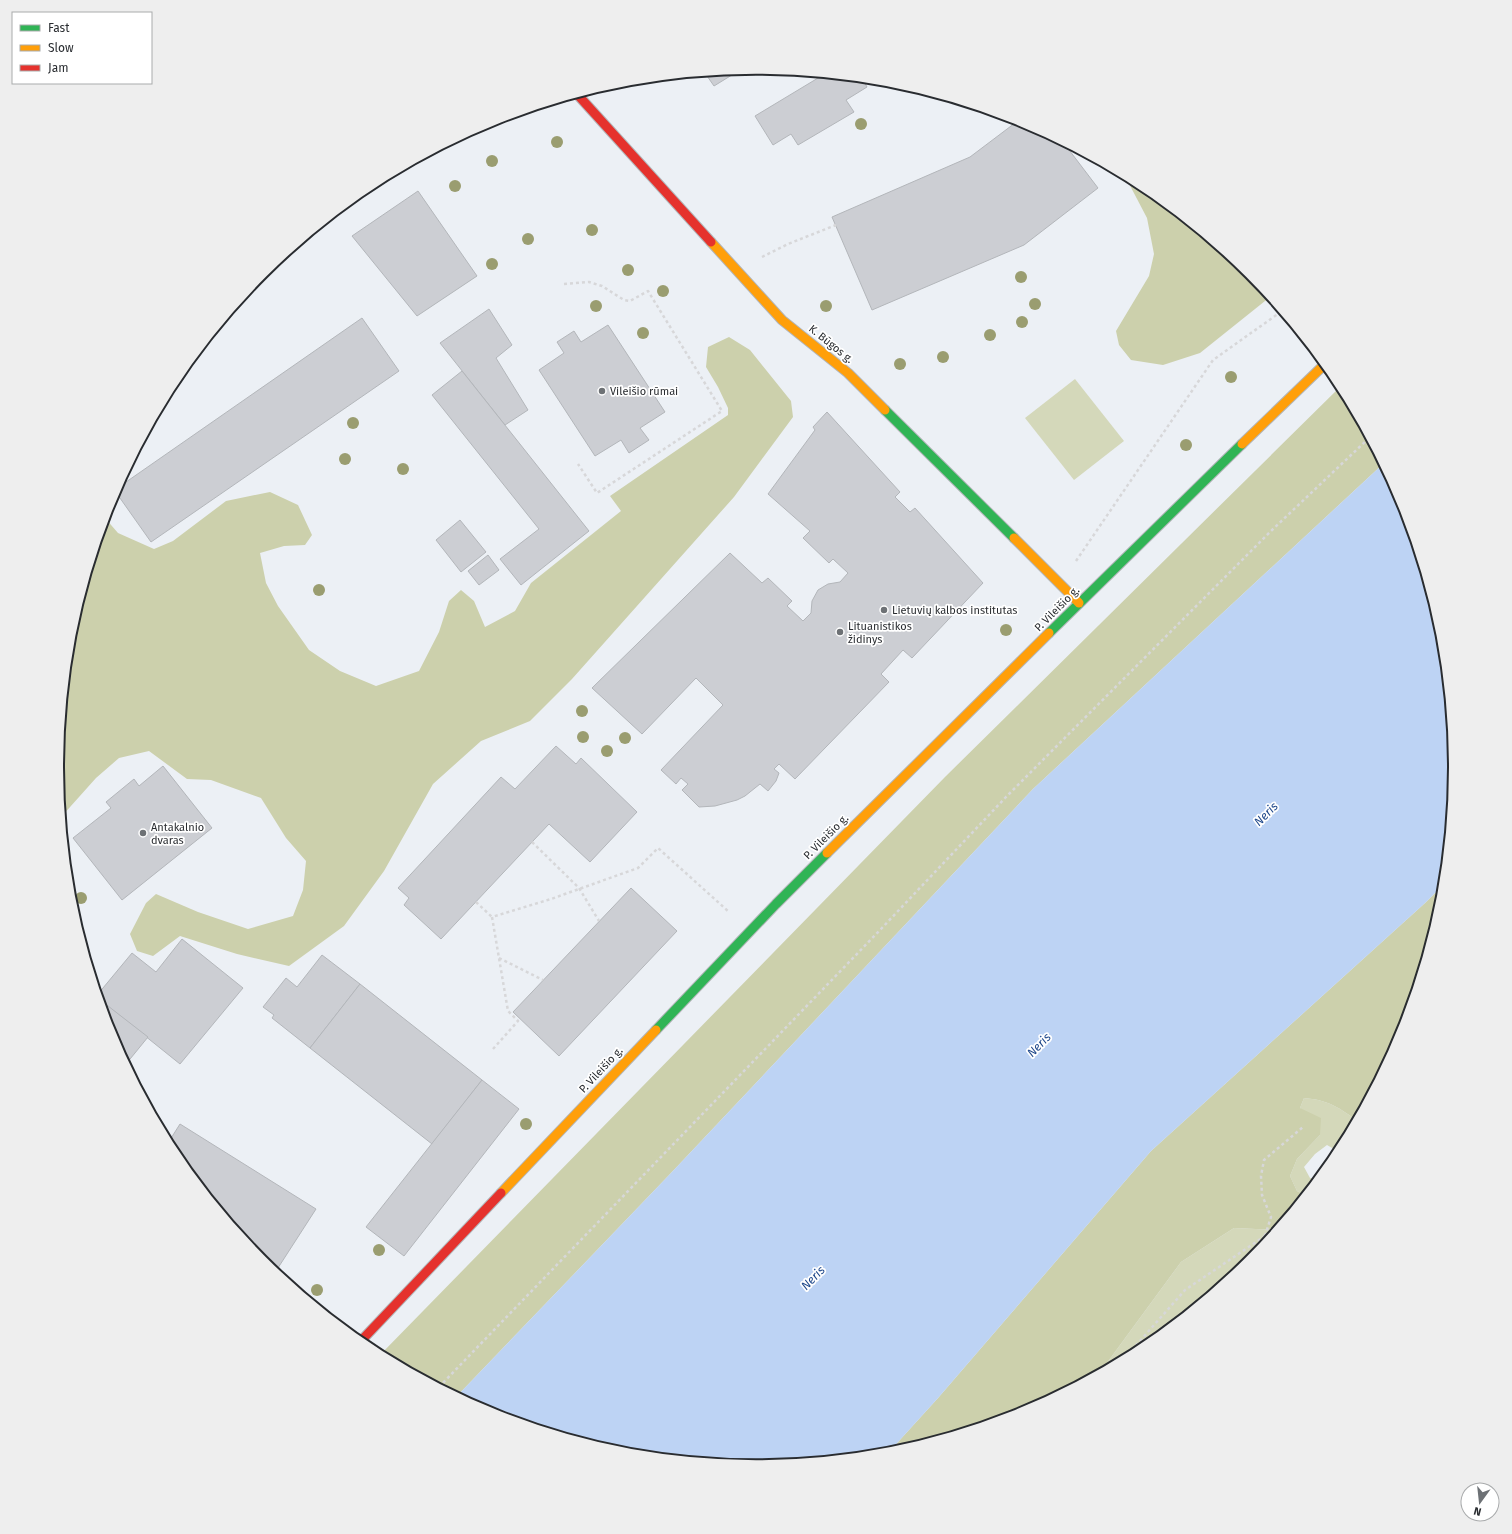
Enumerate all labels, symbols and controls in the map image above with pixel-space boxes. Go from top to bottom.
legend [12,12,152,84]
text: Fast [48,21,70,35]
text: Slow [48,41,74,55]
text: Jam [48,61,68,75]
street label: K. Būgos g. [806,322,856,366]
place label: Vileišio rūmai [610,385,678,398]
marker: Vileišio rūmai [597,386,607,396]
street label: P. Vileišio g. [1032,584,1082,634]
place label: Lietuvių kalbos institutas [892,604,1017,617]
marker: Lietuvių kalbos institutas [879,605,889,615]
place label: Lituanistikos židinys [848,620,912,646]
marker: Lituanistikos židinys [835,627,845,637]
water label: Neris [1251,799,1281,829]
street label: P. Vileišio g. [801,812,851,862]
place label: Antakalnio dvaras [151,821,204,847]
marker: Antakalnio dvaras [138,828,148,838]
water label: Neris [1024,1030,1054,1060]
street label: P. Vileišio g. [576,1044,626,1096]
water label: Neris [798,1263,828,1293]
north arrow [1460,1482,1500,1522]
text: N [1472,1504,1483,1518]

